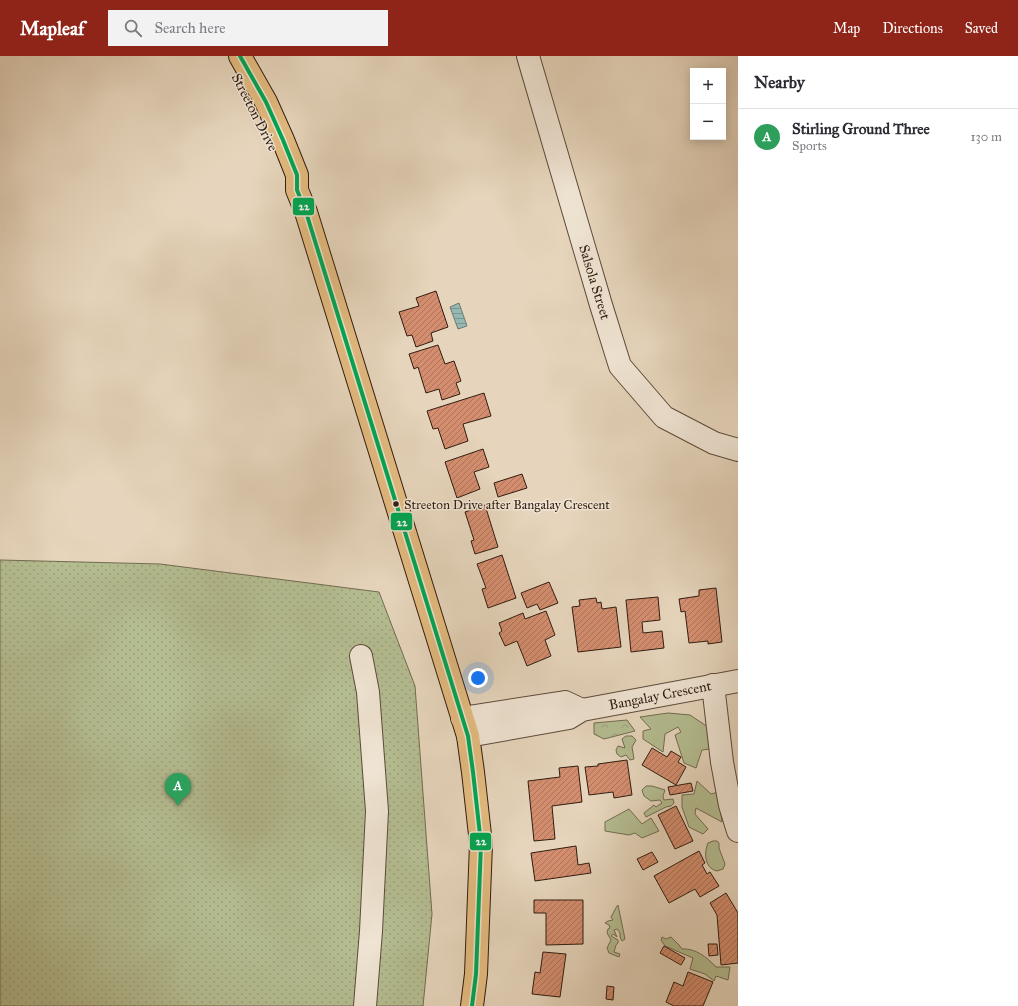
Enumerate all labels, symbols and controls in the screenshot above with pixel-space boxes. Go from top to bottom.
search box [108,10,388,46]
text: Mapleaf [20,17,84,40]
icon: search [122,17,144,39]
text: Search here [154,19,225,37]
text: Map [833,20,860,37]
text: Directions [882,20,943,37]
text: Saved [965,20,998,37]
map controls [690,68,726,140]
button: + [690,68,726,104]
street label: Streeton Drive [228,71,281,154]
text: Nearby [754,72,805,93]
button: − [690,104,726,140]
text: Stirling Ground Three [792,120,930,138]
text: A [763,129,771,145]
text: 130 m [970,129,1002,145]
text: Sports [792,138,827,154]
line badge: 22 [292,197,315,216]
text: 22 [299,200,310,213]
street label: Salsola Street [575,243,614,322]
place label: Streeton Drive after Bangalay Crescent [404,497,610,513]
marker: Streeton Drive after Bangalay Crescent [391,499,401,509]
line badge: 22 [390,512,413,531]
text: 22 [397,516,408,529]
your location [468,668,488,688]
street label: Bangalay Crescent [607,677,713,714]
pin: A [165,773,191,806]
line badge: 22 [469,832,492,851]
text: 22 [476,835,487,848]

